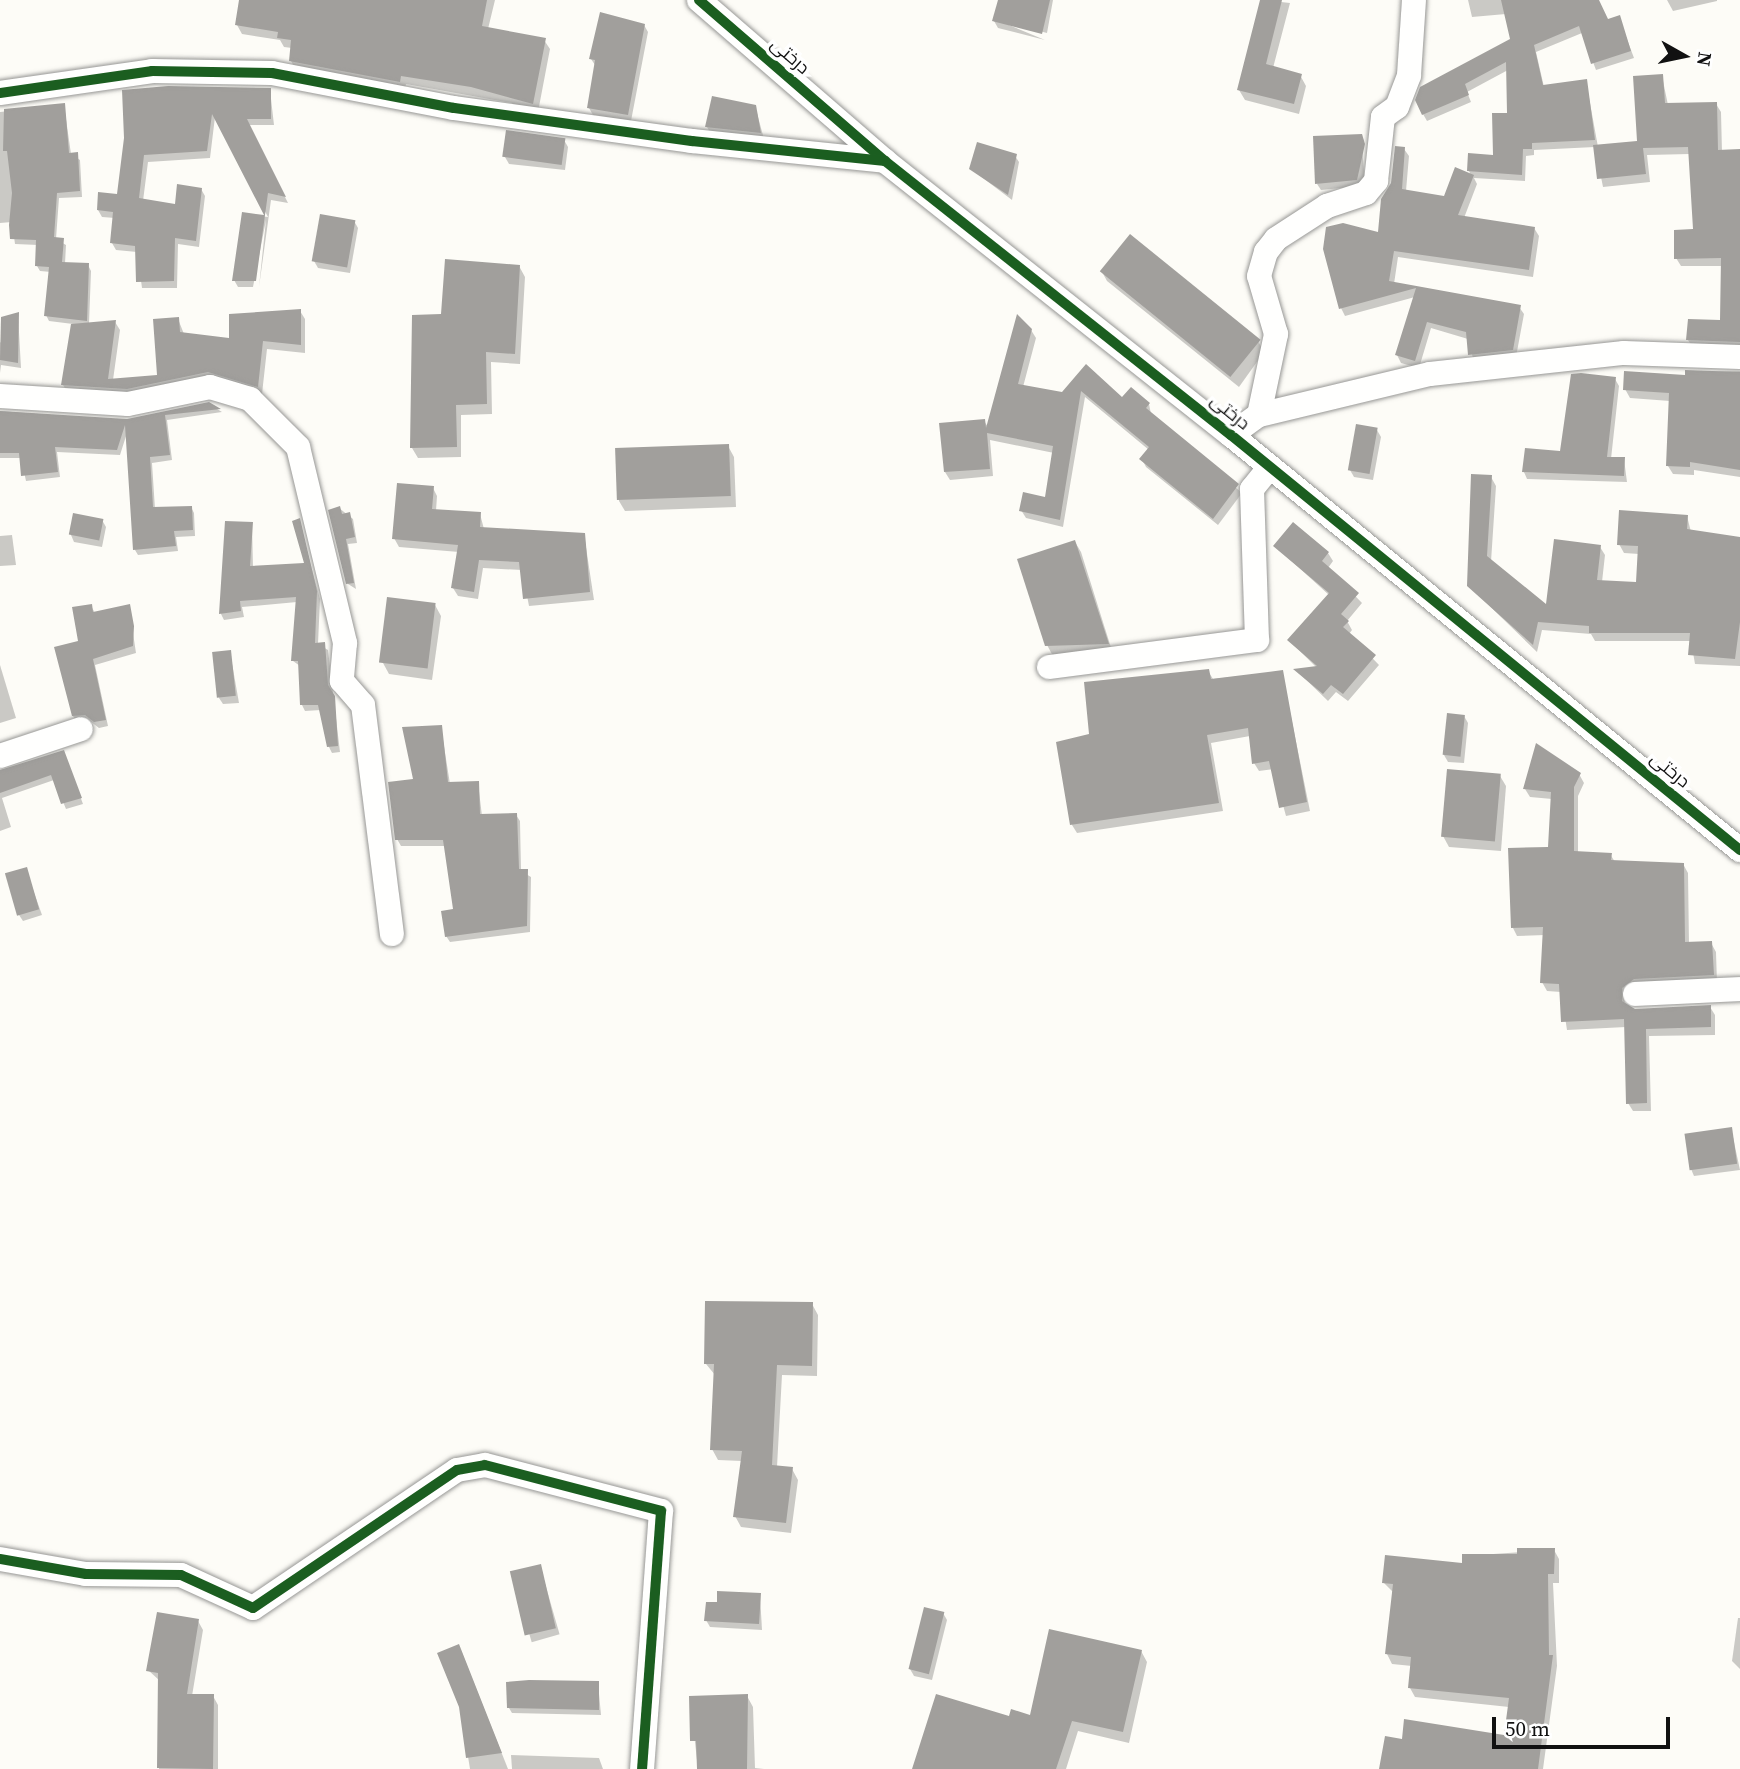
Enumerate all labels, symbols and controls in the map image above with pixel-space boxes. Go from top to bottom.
north arrow [1649,21,1719,91]
street label: درختی [766,33,814,79]
text: N [1691,50,1719,68]
street label: درختی [1206,390,1254,434]
street label: درختی [1646,748,1694,792]
scale bar [1495,1702,1674,1746]
text: 50 m [1505,1714,1550,1743]

